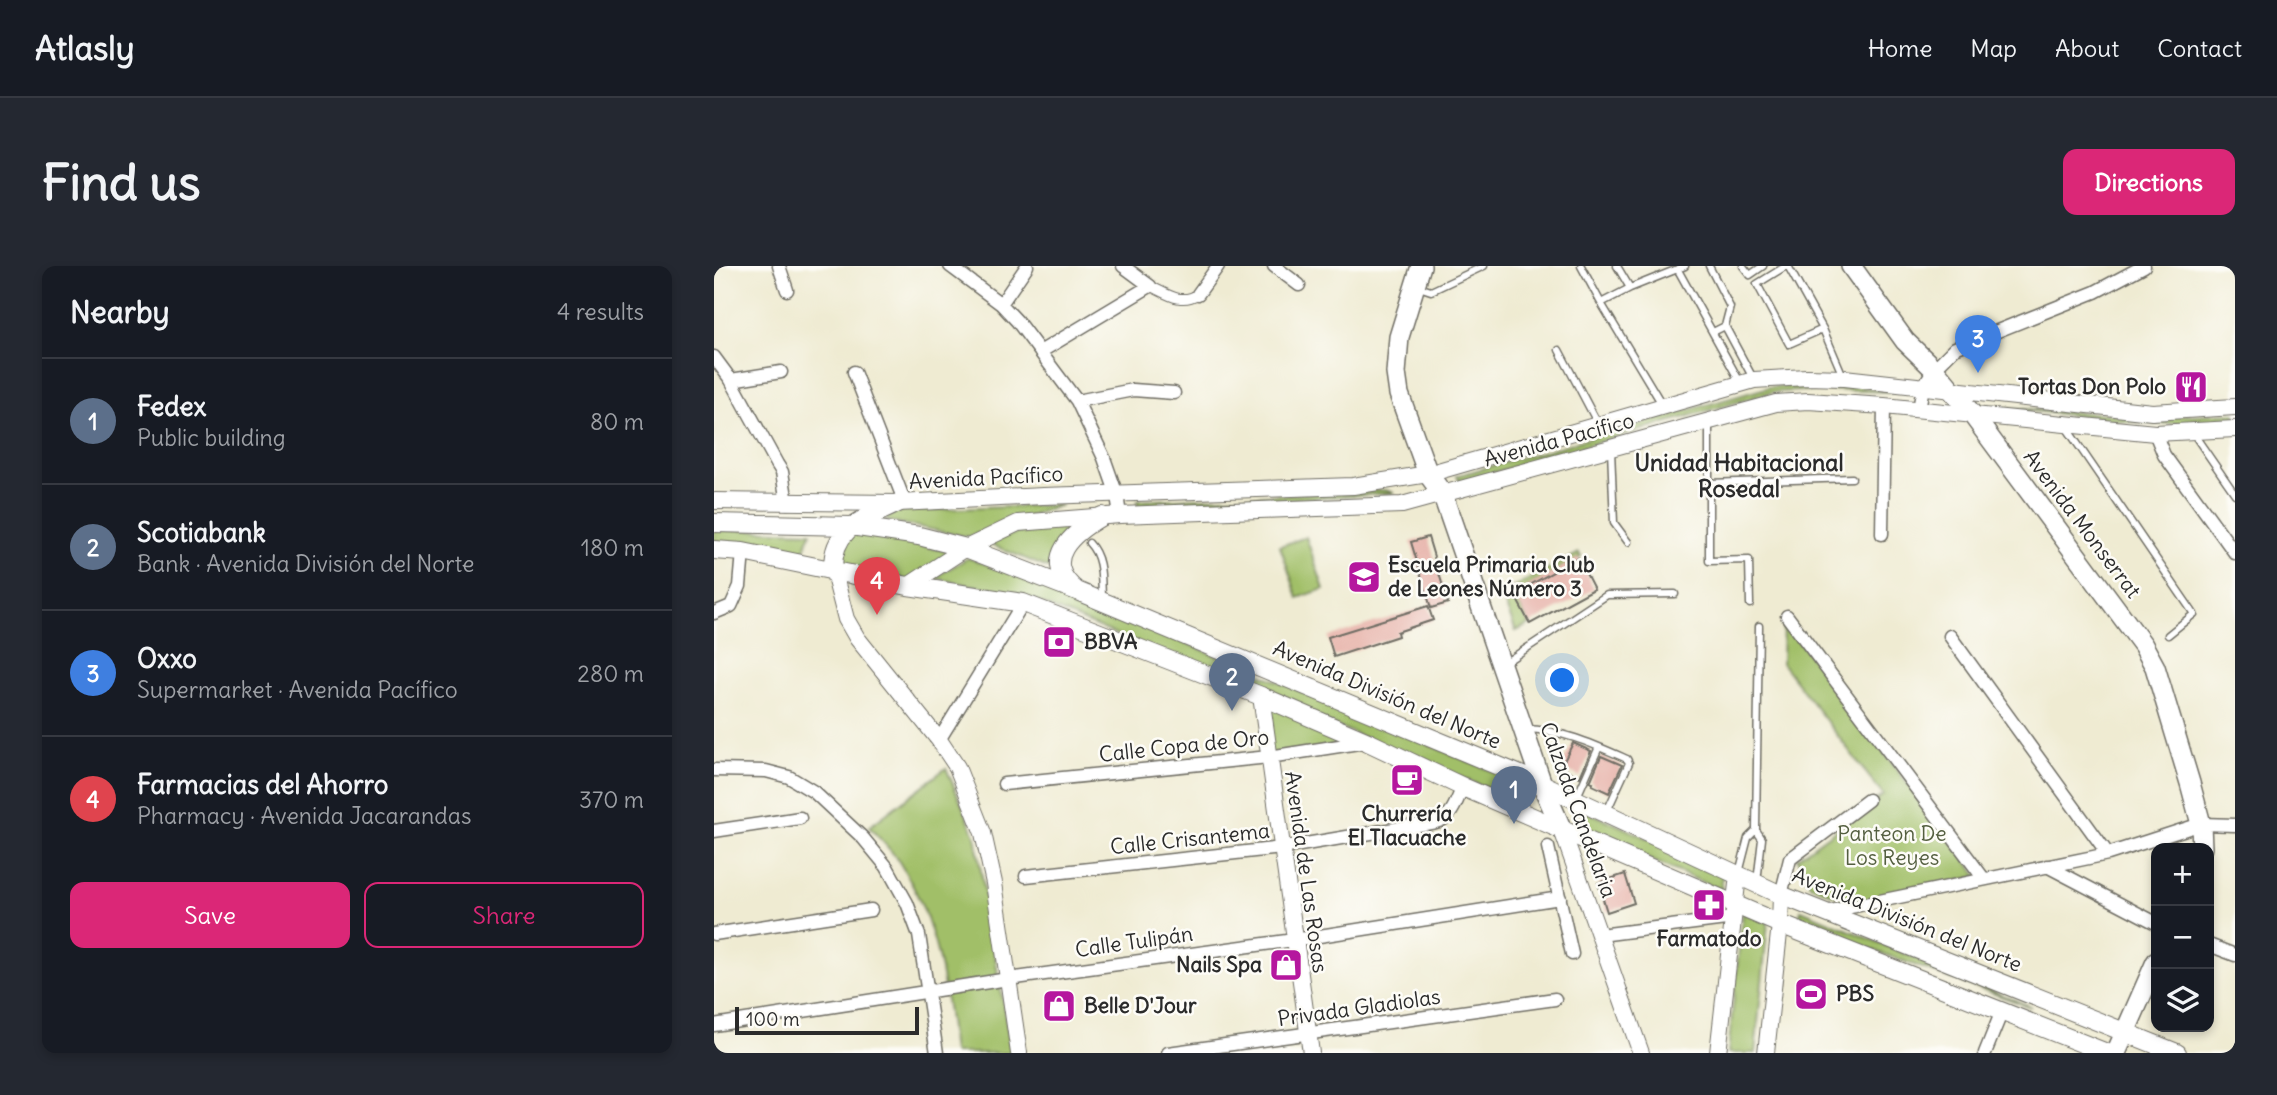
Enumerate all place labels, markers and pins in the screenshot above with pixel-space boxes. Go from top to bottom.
pin: 3 [1955,315,2001,373]
restaurant icon: Tortas Don Polo [2172,368,2210,406]
place label: Tortas Don Polo [2018,373,2166,400]
place label: Escuela Primaria Club de Leones Número 3 [1388,551,1595,602]
pin: 4 [854,557,900,615]
school or university icon: Escuela Primaria Club de Leones Número 3 [1345,558,1383,596]
bank icon: BBVA [1040,623,1078,661]
place label: BBVA [1084,628,1138,655]
pin: 2 [1209,653,1255,711]
cafe icon: Churrería El Tlacuache [1388,761,1426,799]
pin: 1 [1491,766,1537,824]
place label: Churrería El Tlacuache [1348,800,1466,851]
pharmacy icon: Farmatodo [1690,886,1728,924]
place label: Farmatodo [1657,925,1762,952]
shop icon: Nails Spa [1267,946,1305,984]
place label: Nails Spa [1176,951,1262,978]
sports icon: PBS [1792,975,1830,1013]
place label: PBS [1836,980,1874,1007]
shop icon: Belle D'Jour [1040,987,1078,1025]
place label: Belle D'Jour [1084,992,1197,1019]

